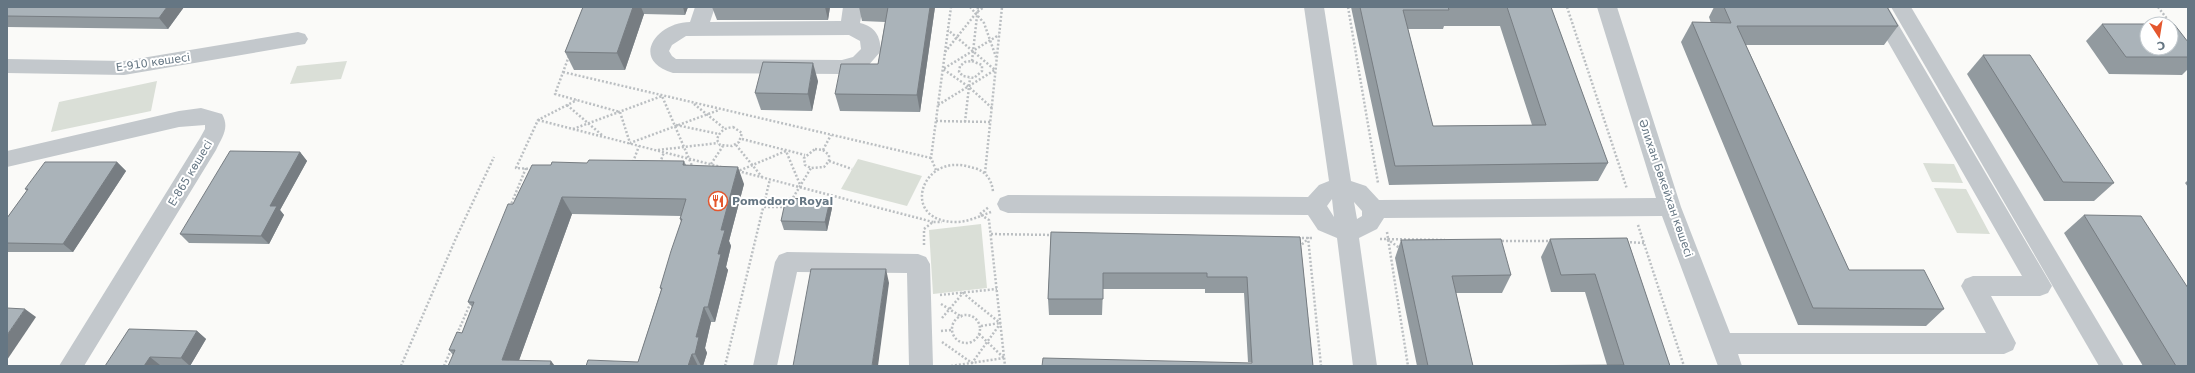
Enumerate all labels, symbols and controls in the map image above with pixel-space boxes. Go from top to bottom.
north arrow [2139,16,2179,56]
text: С [2156,38,2166,52]
street label: Е-910 көшесі [115,51,191,74]
street label: Әлихан Бөкейхан көшесі [1636,118,1695,259]
street label: Е-865 көшесі [166,138,215,209]
restaurant icon: Pomodoro Royal [707,190,729,212]
place label: Pomodoro Royal [732,195,833,208]

